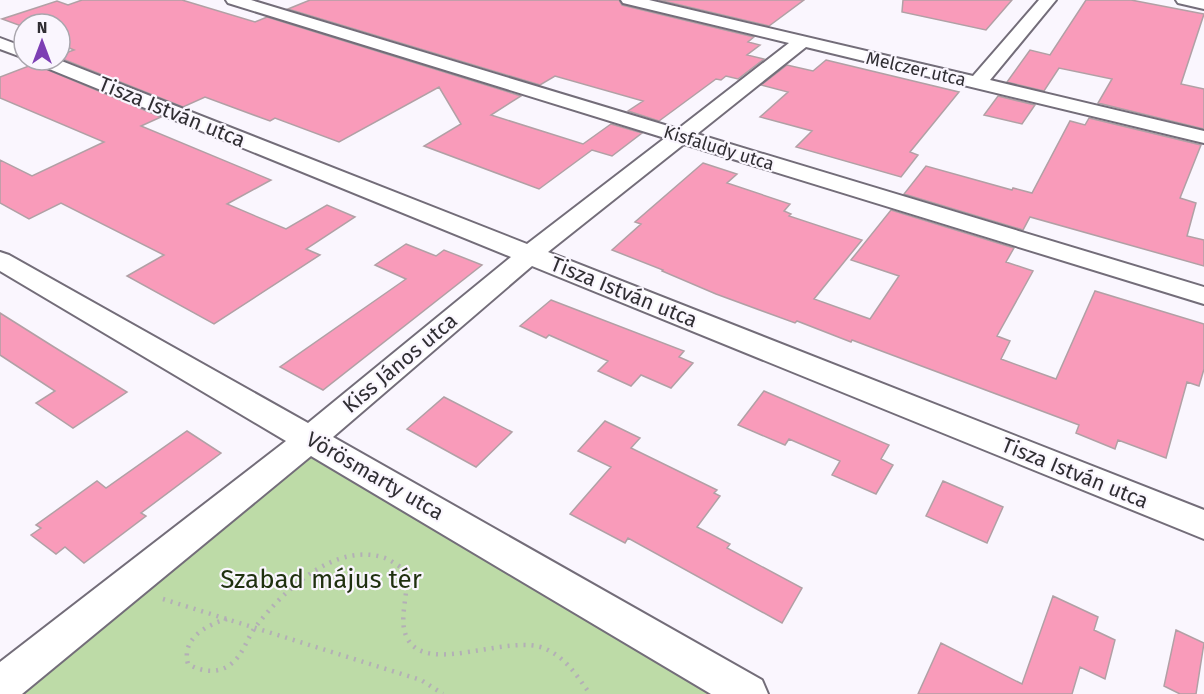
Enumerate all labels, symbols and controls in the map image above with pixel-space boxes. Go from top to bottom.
north arrow [12,12,72,72]
text: N [37,18,47,37]
street label: Melczer utca [864,47,968,91]
street label: Tisza István utca [95,71,249,153]
street label: Kisfaludy utca [661,121,777,175]
street label: Tisza István utca [547,251,701,333]
street label: Kiss János utca [337,307,463,419]
street label: Vörösmarty utca [302,426,448,526]
street label: Tisza István utca [998,432,1152,514]
park label: Szabad május tér [220,564,422,595]

